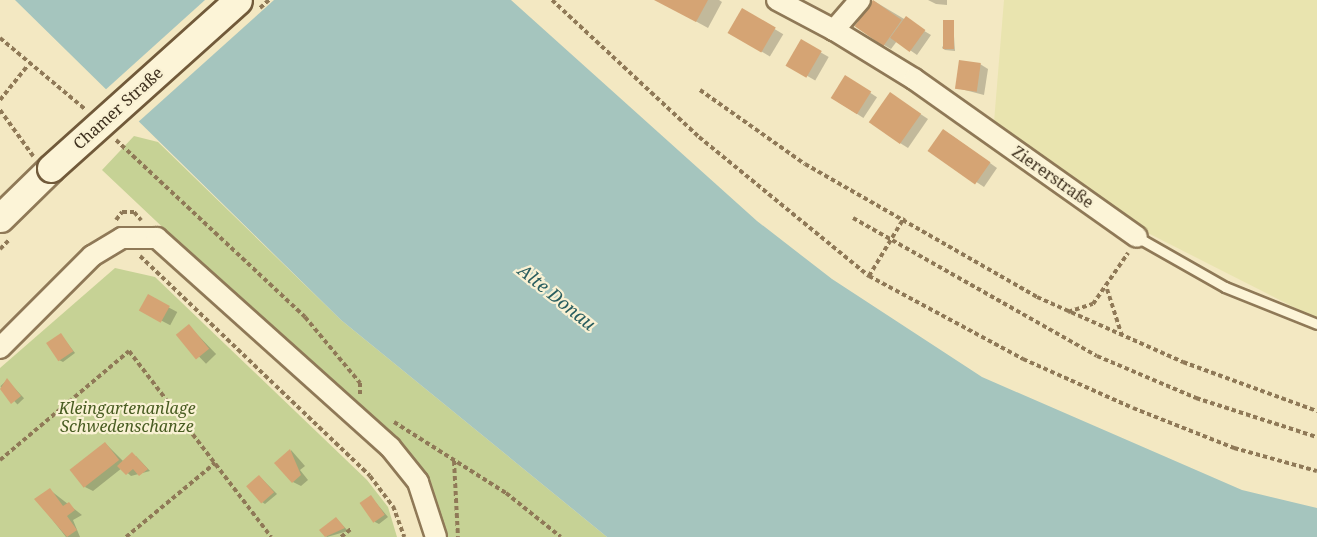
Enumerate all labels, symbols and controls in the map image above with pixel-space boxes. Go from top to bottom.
street label: Chamer Straße [69,63,167,153]
street label: Ziererstraße [1009,142,1097,212]
water label: Alte Donau [514,259,600,335]
park label: Kleingartenanlage Schwedenschanze [58,398,196,436]

